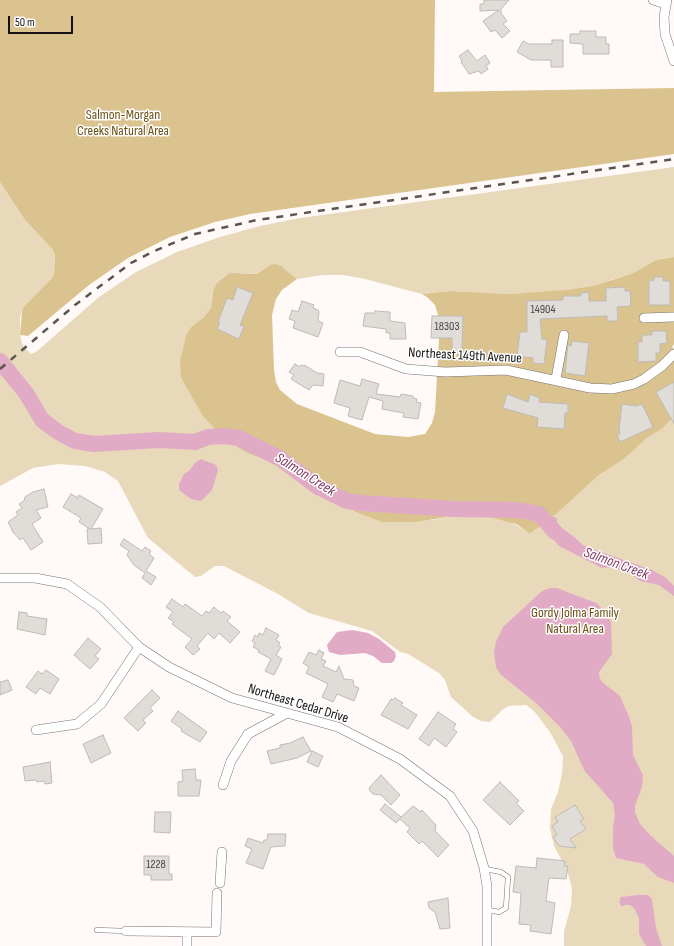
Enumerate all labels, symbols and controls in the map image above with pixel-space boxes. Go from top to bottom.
scale bar [10,8,75,34]
text: 50 m [15,15,35,30]
park label: Salmon-Morgan Creeks Natural Area [77,107,169,140]
house number: 14904 [531,303,555,317]
house number: 18303 [435,320,459,334]
street label: Northeast 149th Avenue [408,345,522,367]
water label: Salmon Creek [272,449,338,501]
water label: Salmon Creek [581,544,651,584]
park label: Gordy Jolma Family Natural Area [531,605,619,638]
street label: Northeast Cedar Drive [246,681,350,727]
house number: 1228 [146,858,166,872]

